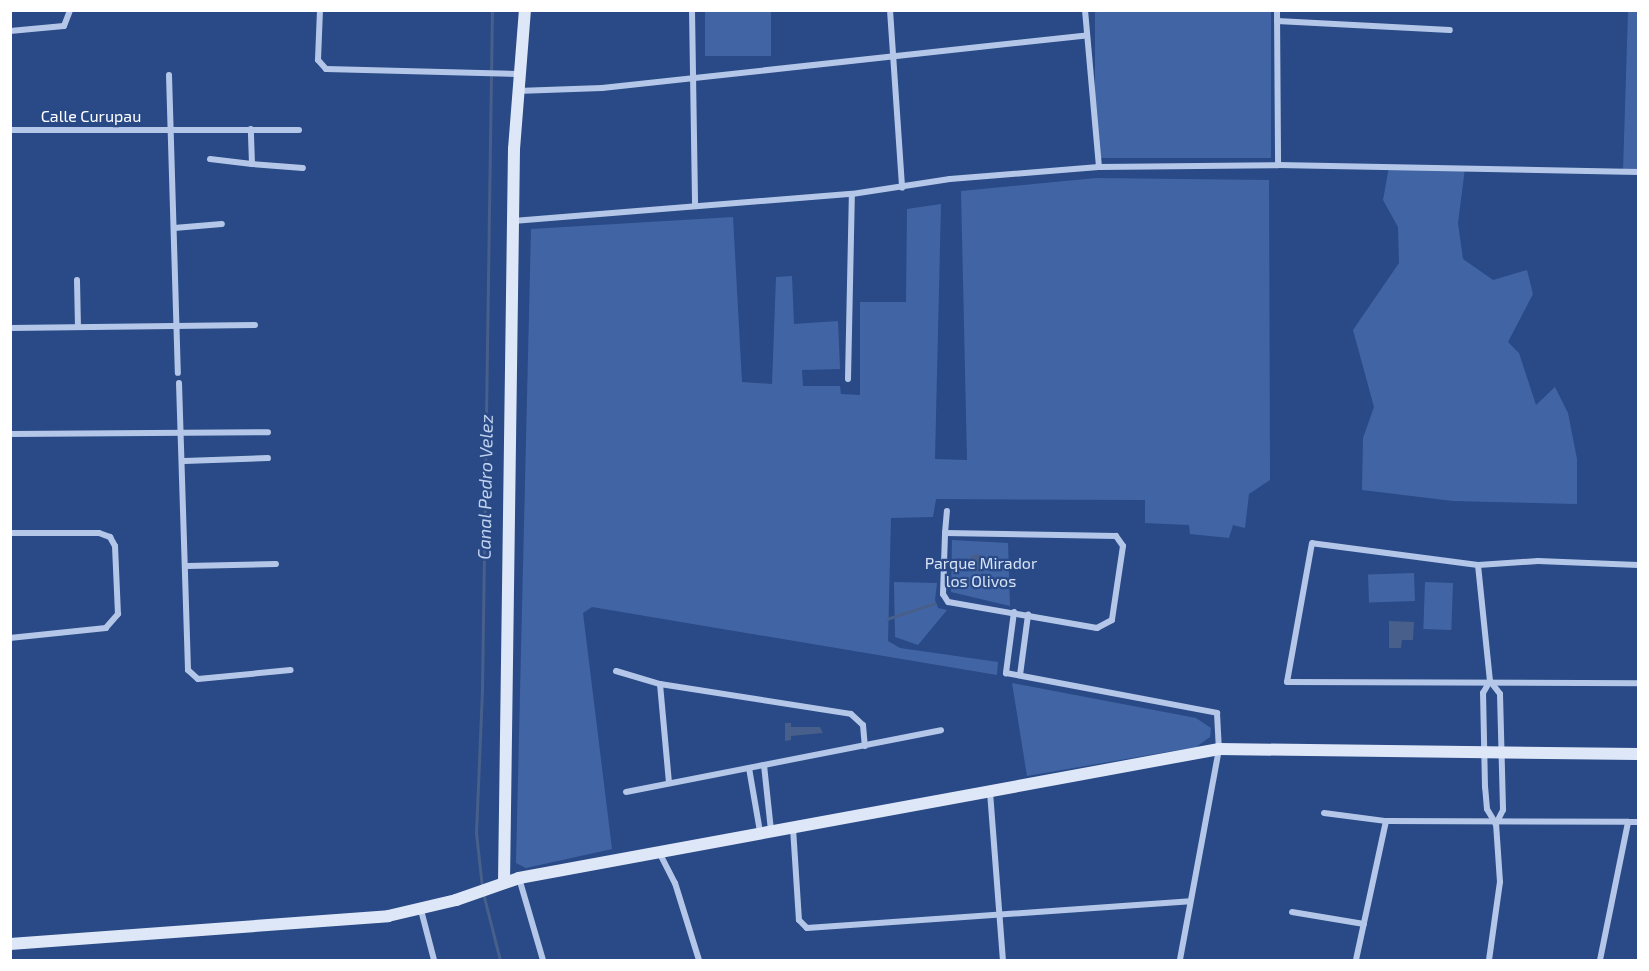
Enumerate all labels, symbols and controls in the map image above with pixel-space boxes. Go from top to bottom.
street label: Calle Curupau [41,106,141,126]
water label: Canal Pedro Velez [473,414,497,560]
park label: Parque Mirador los Olivos [925,553,1037,591]

